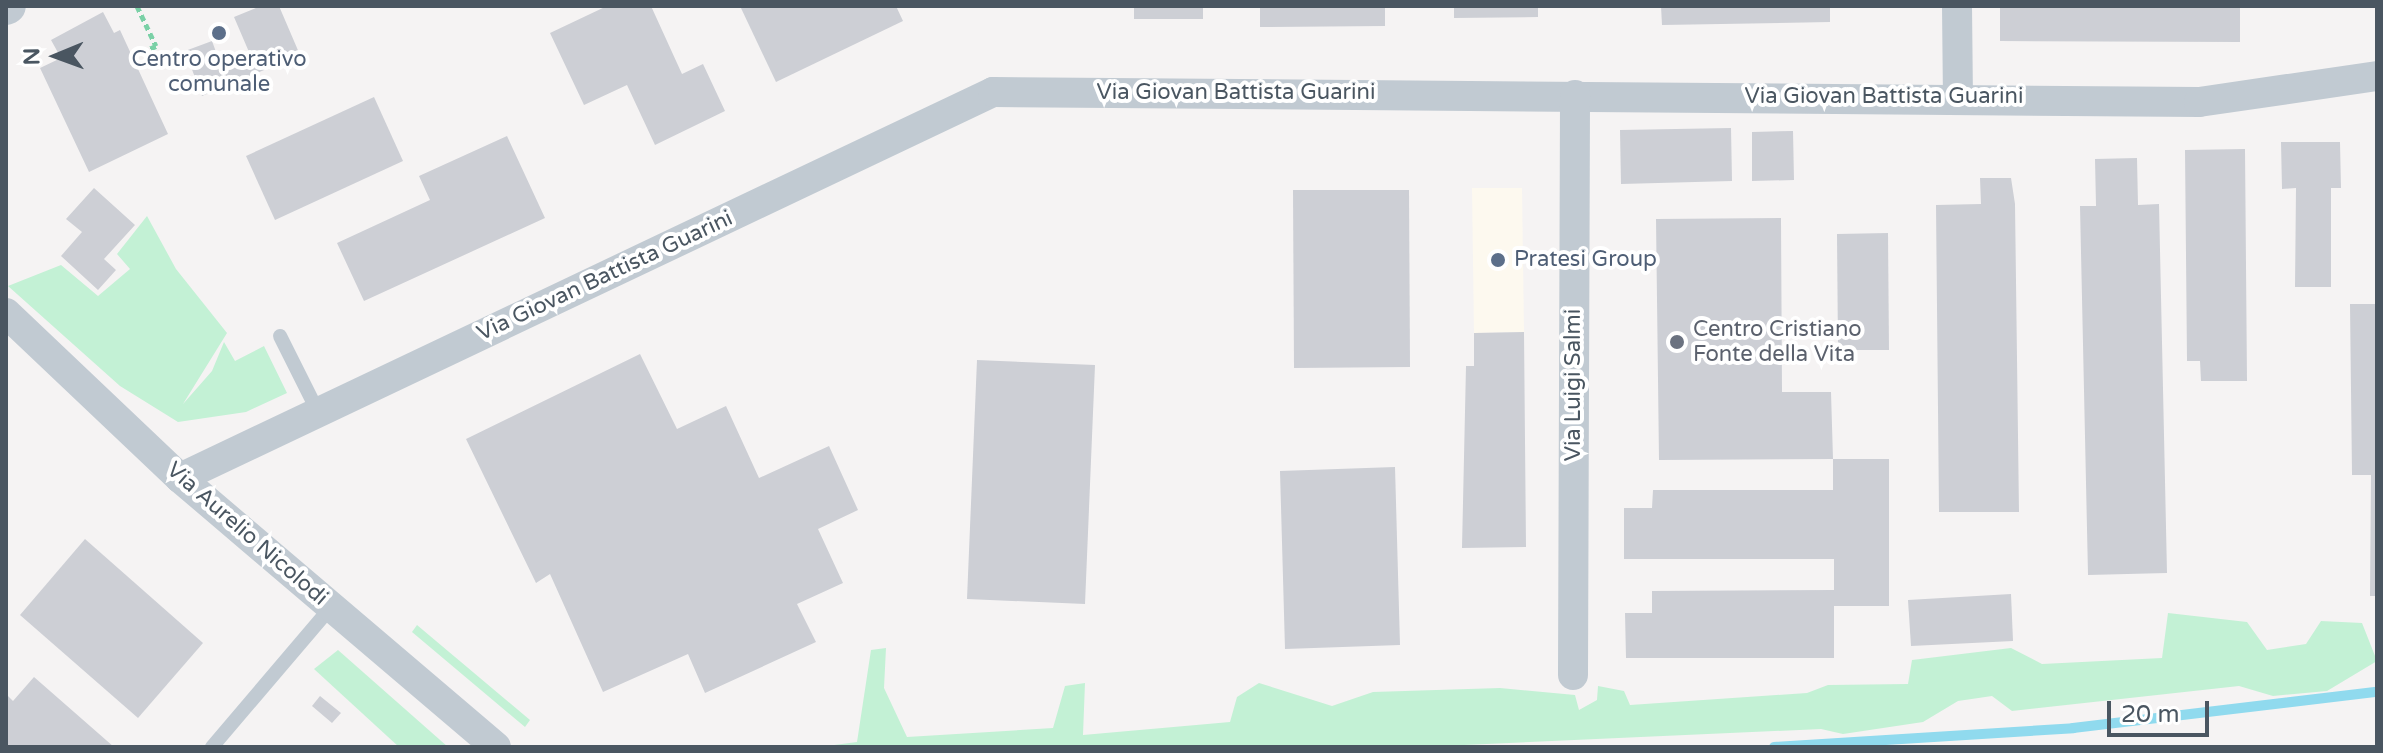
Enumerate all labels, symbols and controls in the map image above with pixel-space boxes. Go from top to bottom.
north arrow [16,16,96,96]
marker: Centro operativo comunale [210,24,228,42]
place label: Centro operativo comunale [131,46,307,98]
text: N [19,47,45,65]
street label: Via Giovan Battista Guarini [1097,80,1375,106]
street label: Via Giovan Battista Guarini [1745,84,2023,110]
street label: Via Giovan Battista Guarini [473,205,737,347]
place label: Pratesi Group [1514,247,1657,273]
marker: Pratesi Group [1489,251,1507,269]
street label: Via Luigi Salmi [1561,309,1587,461]
place label: Centro Cristiano Fonte della Vita [1693,316,1862,368]
marker: Centro Cristiano Fonte della Vita [1668,333,1686,351]
street label: Via Aurelio Nicolodi [161,457,333,611]
scale bar [2111,685,2213,735]
text: 20 m [2121,700,2179,729]

